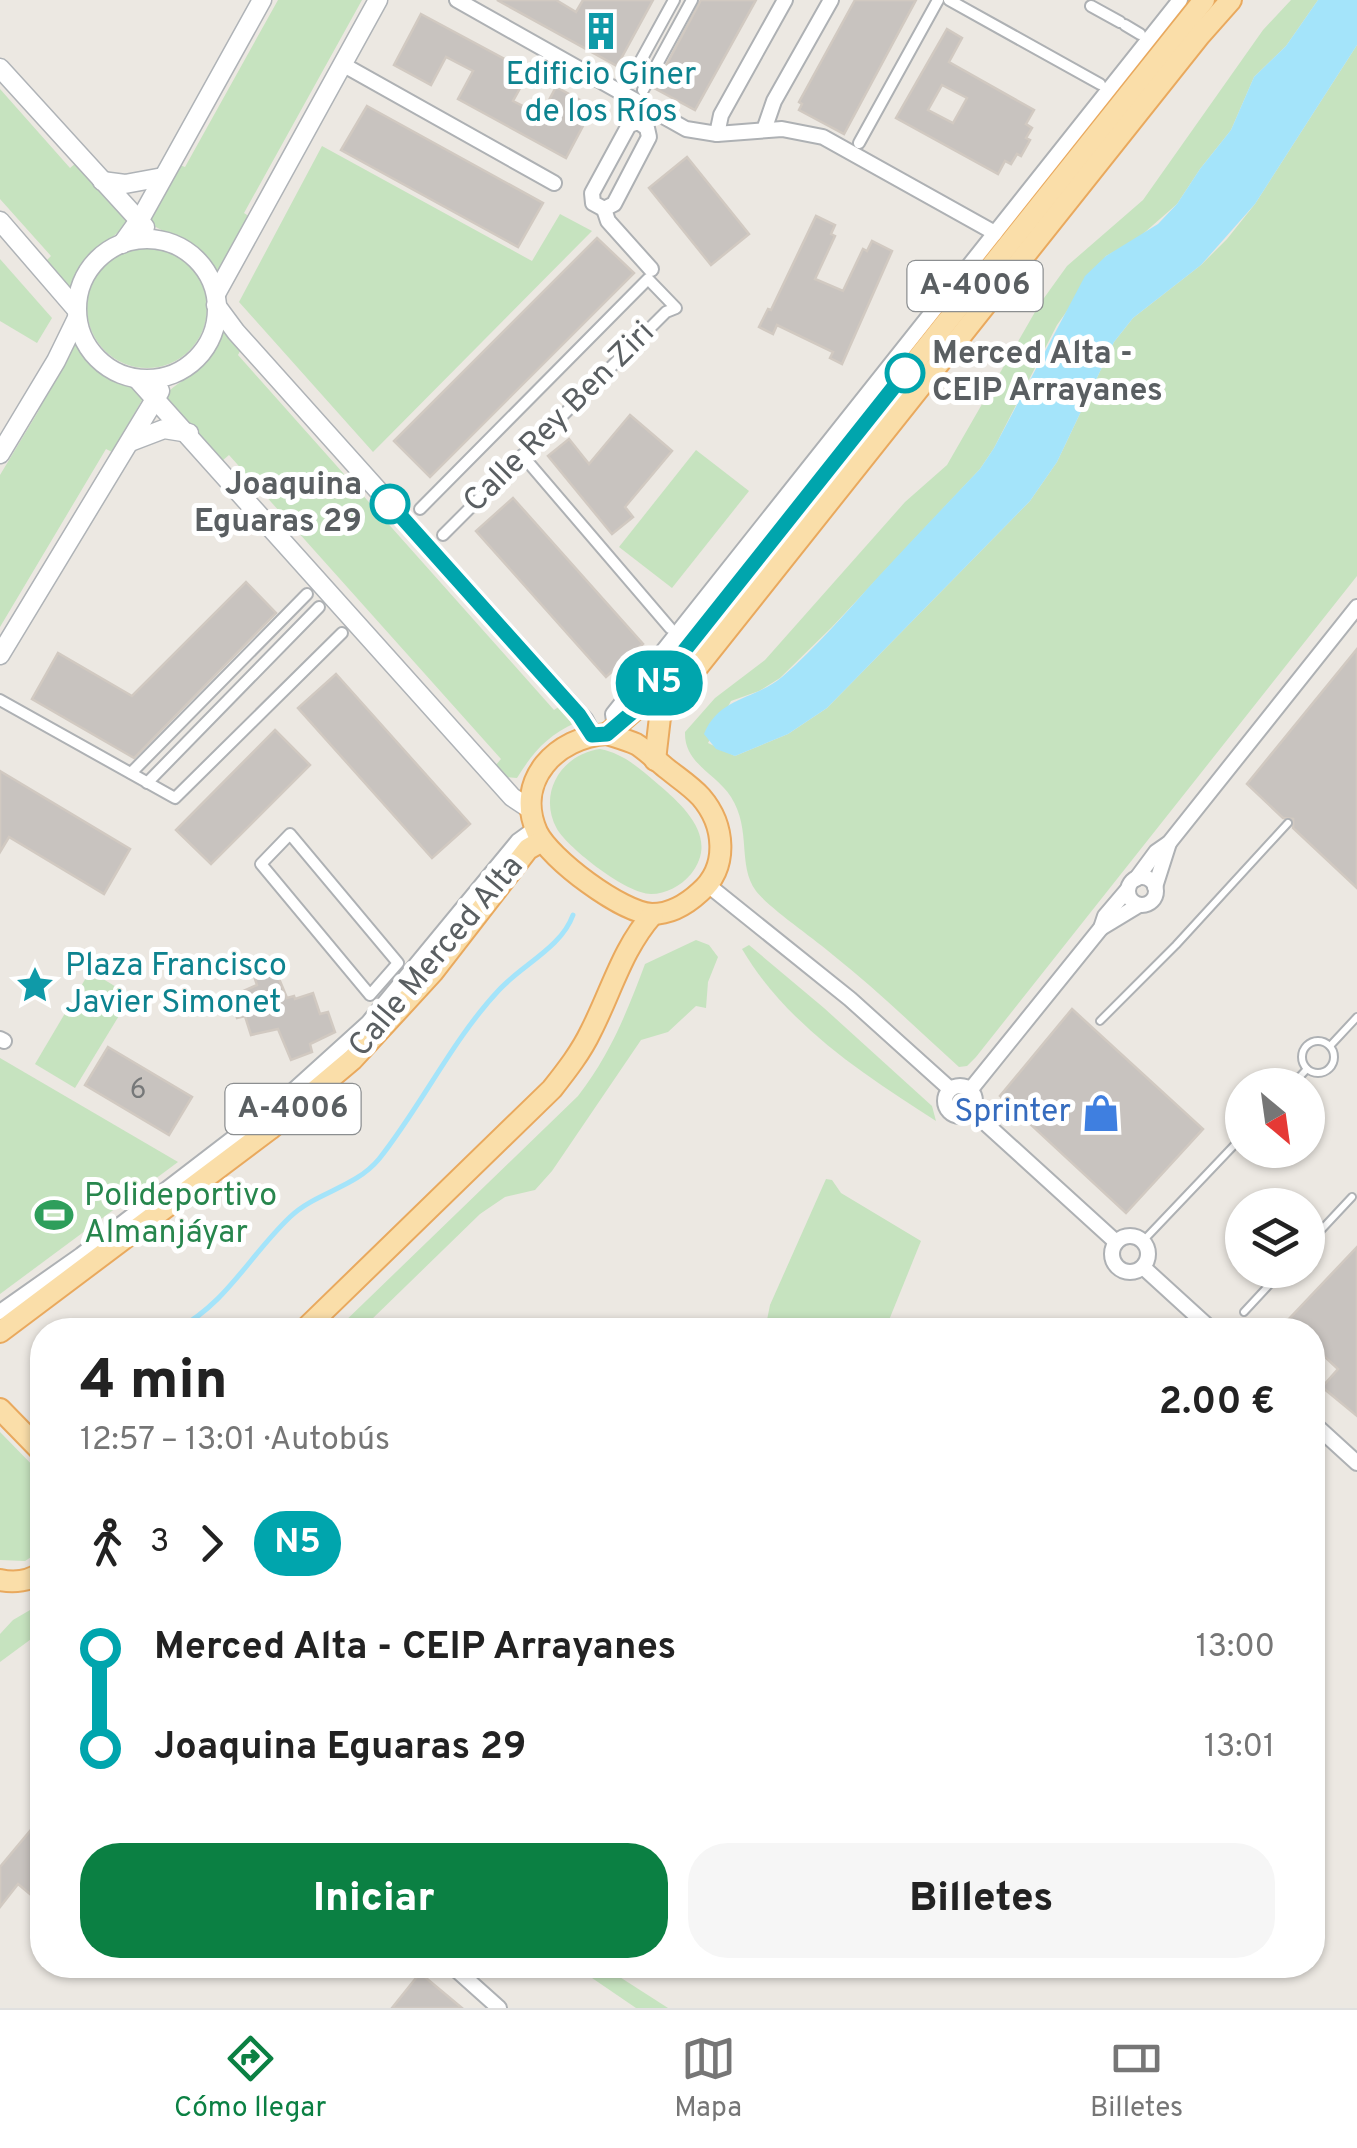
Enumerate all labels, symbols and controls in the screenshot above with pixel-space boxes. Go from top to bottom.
building icon: Edificio Giner de los Ríos [580,10,622,52]
place label: Edificio Giner de los Ríos [505,56,697,133]
road number: A-4006 [908,261,1042,311]
street label: Calle Rey Ben Ziri [456,314,664,522]
place label: Merced Alta - CEIP Arrayanes [932,335,1163,412]
marker: Merced Alta - CEIP Arrayanes [886,354,924,392]
place label: Joaquina Eguaras 29 [194,466,362,543]
marker: Joaquina Eguaras 29 [371,485,409,523]
line badge: N5 [614,650,704,716]
text: N5 [636,661,682,705]
street label: Calle Merced Alta [341,848,533,1066]
place label: Plaza Francisco Javier Simonet [65,947,287,1024]
place icon: Plaza Francisco Javier Simonet [14,964,56,1006]
north arrow [1225,1068,1325,1168]
map controls [1225,1068,1325,1288]
house number: 6 [130,1073,146,1109]
road number: A-4006 [226,1084,360,1134]
shop icon: Sprinter [1080,1092,1122,1134]
place label: Sprinter [954,1093,1071,1133]
place label: Polideportivo Almanjáyar [84,1177,277,1254]
button: layers [1225,1188,1325,1288]
sports icon: Polideportivo Almanjáyar [33,1194,75,1236]
text: 4 min [80,1348,228,1418]
text: 2.00 € [1159,1379,1275,1428]
text: 12:57 – 13:01 · Autobús [80,1421,390,1461]
icon: walk [80,1516,135,1571]
icon: forward [184,1516,239,1571]
text: N5 [274,1521,321,1565]
text: 3 [150,1523,169,1563]
text: Merced Alta - CEIP Arrayanes [154,1624,676,1673]
text: 13:00 [1196,1628,1275,1668]
text: Joaquina Eguaras 29 [154,1724,526,1773]
text: 13:01 [1204,1728,1275,1768]
button: Iniciar [80,1843,668,1958]
button: Billetes [688,1843,1275,1958]
tab: Cómo llegar [174,2031,326,2127]
tab: Mapa [674,2031,742,2127]
tab: Billetes [1090,2031,1183,2127]

